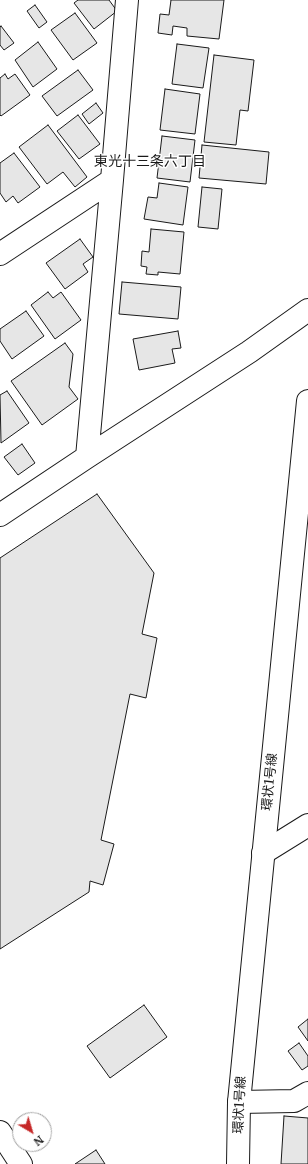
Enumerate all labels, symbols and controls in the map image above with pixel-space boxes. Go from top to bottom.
district label: 東光十三条六丁目 [94,154,206,170]
street label: 環状1号線 [259,752,281,812]
street label: 環状1号線 [231,1076,249,1134]
north arrow [12,1112,52,1152]
text: N [31,1132,47,1149]

